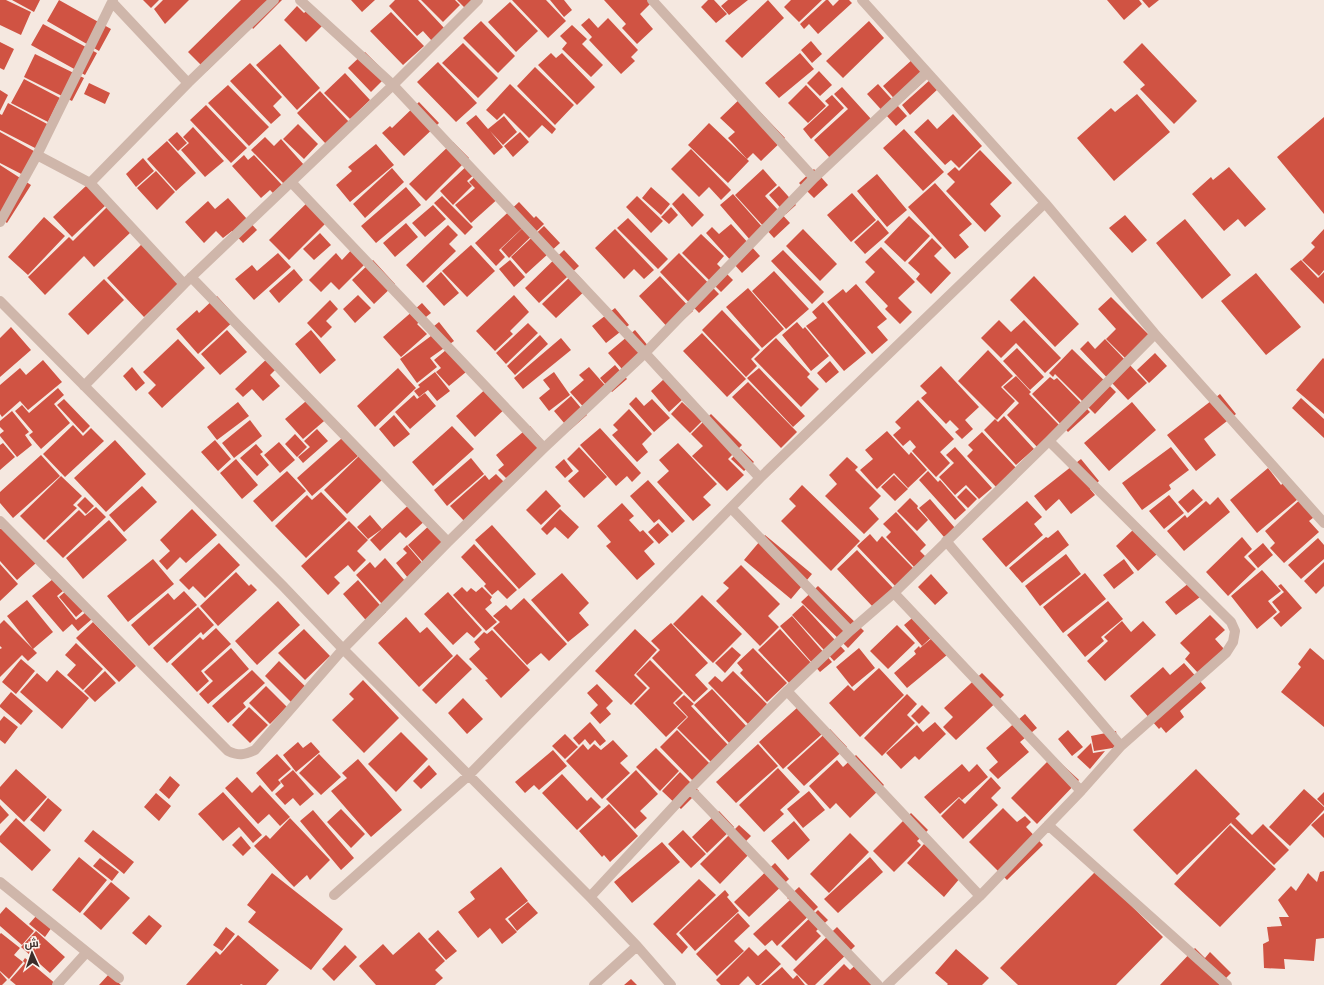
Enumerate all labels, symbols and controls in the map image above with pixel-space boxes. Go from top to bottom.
north arrow [12,933,52,973]
text: ش [24,937,39,950]

